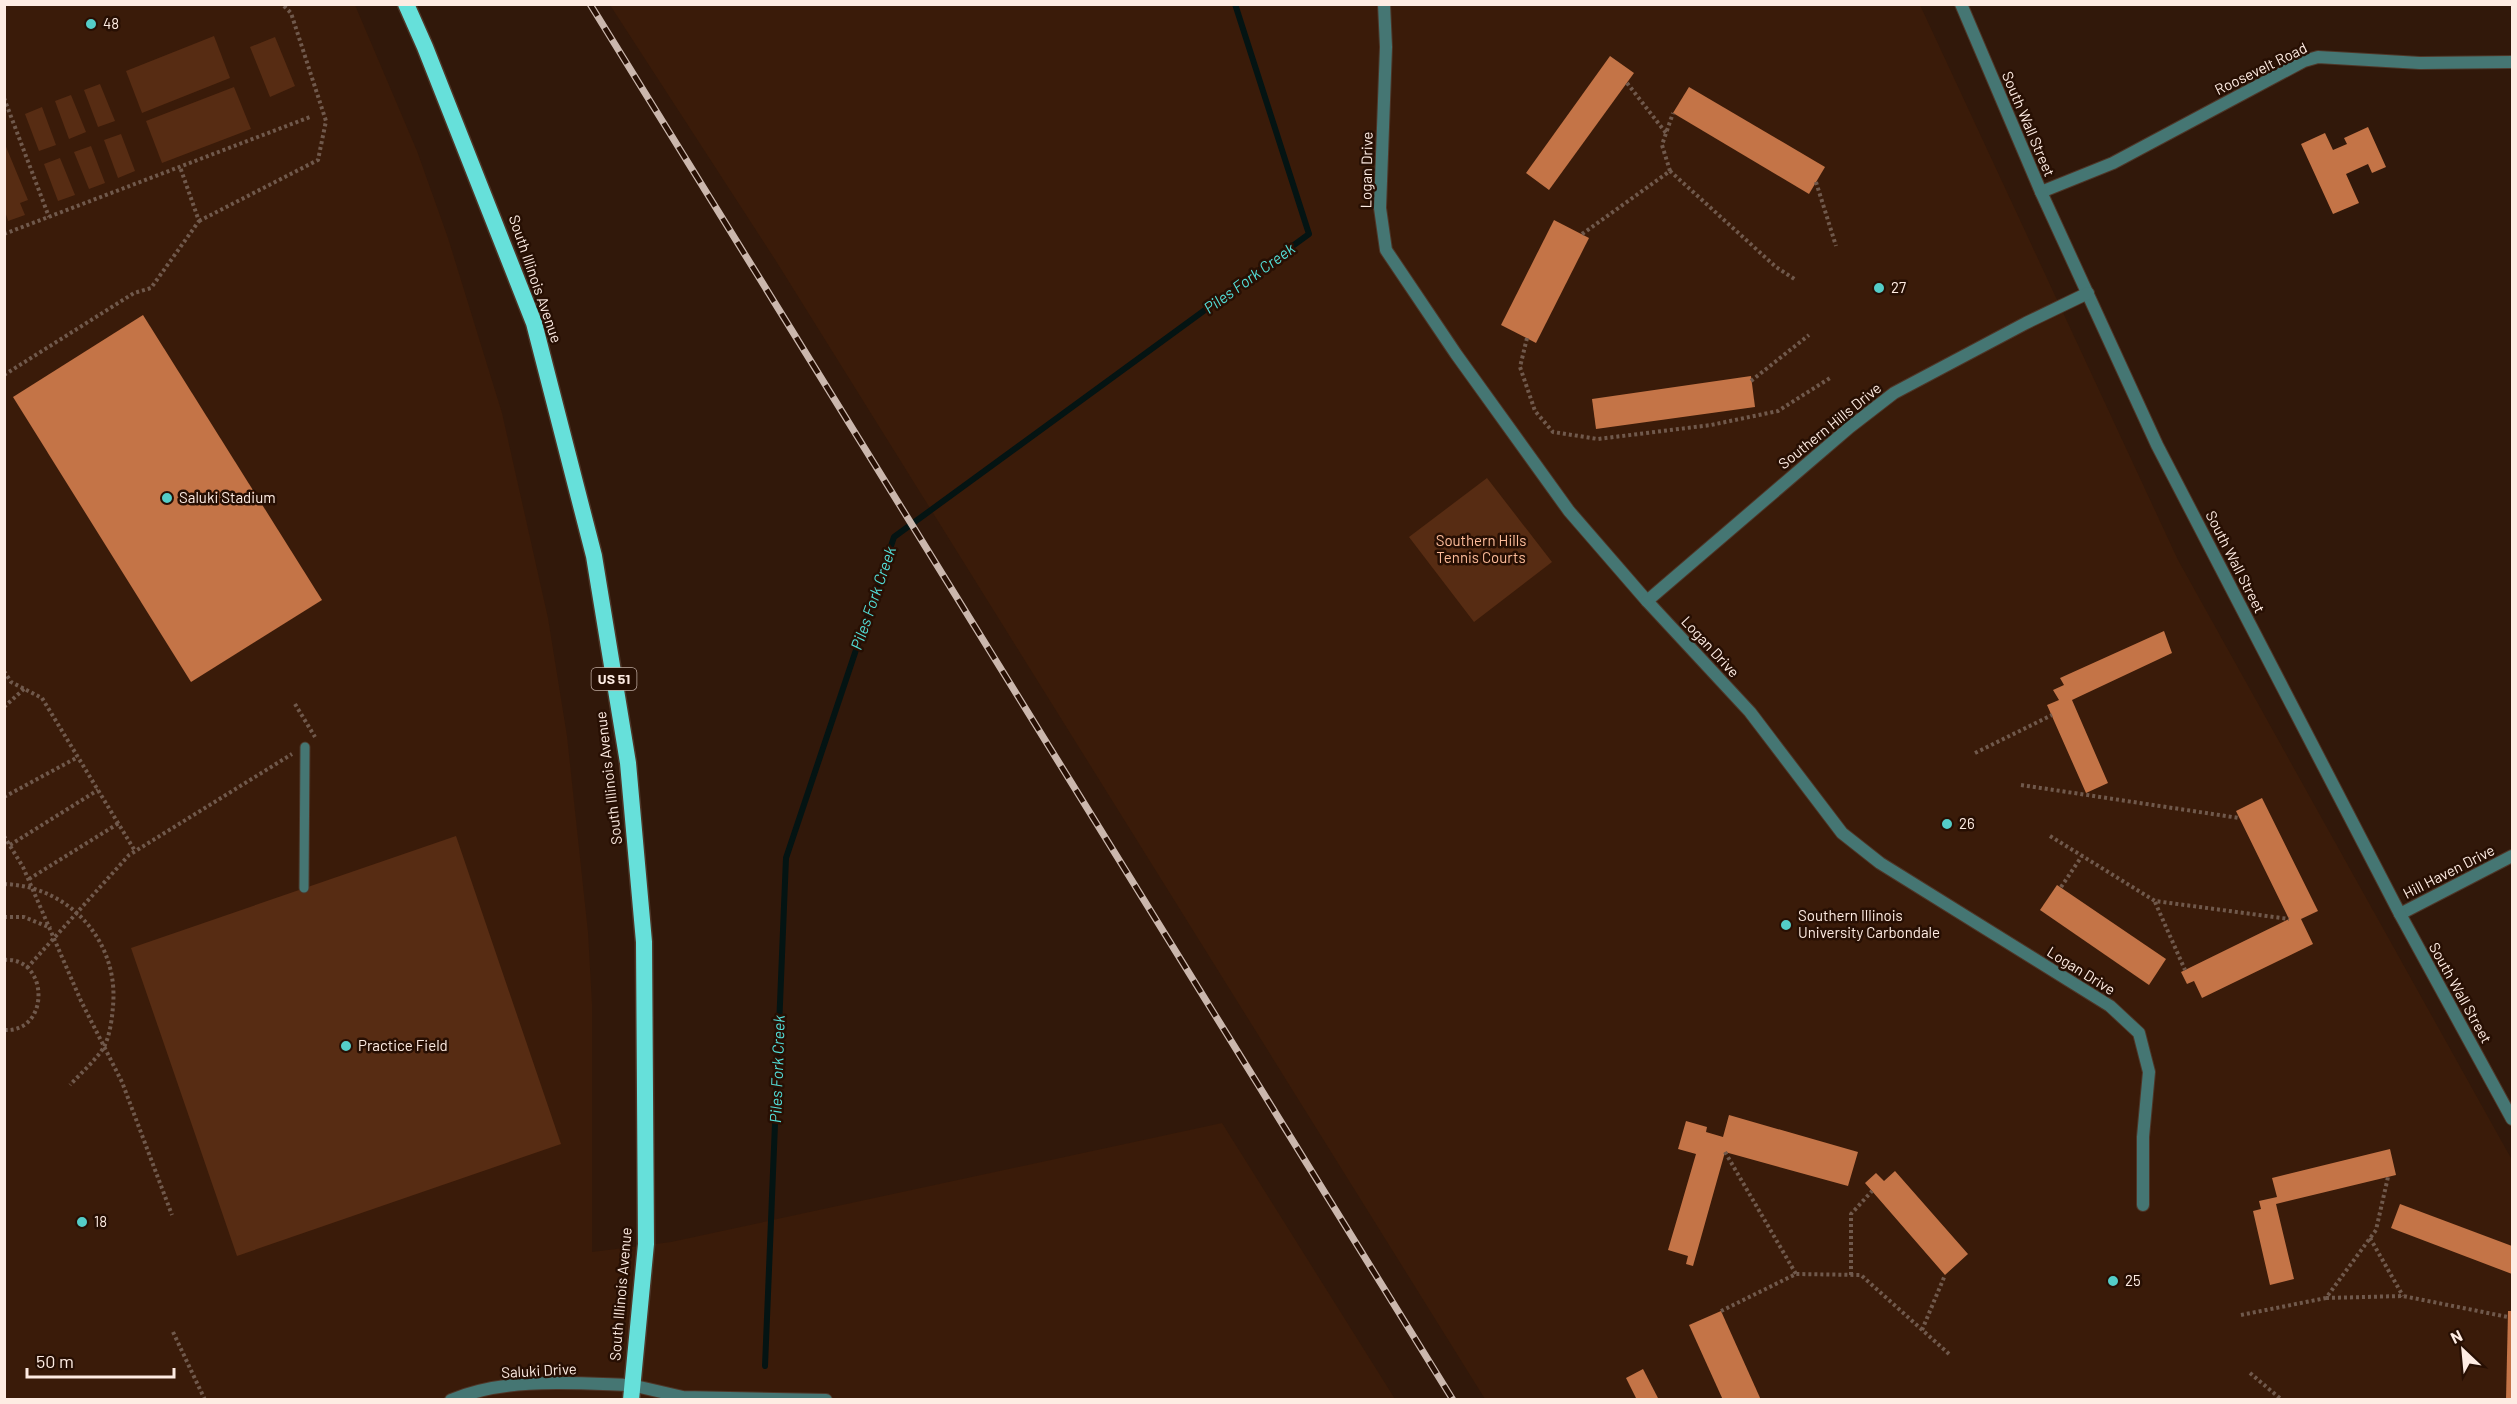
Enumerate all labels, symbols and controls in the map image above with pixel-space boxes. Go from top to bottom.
place label: 48 [103,14,119,32]
marker: 48 [84,17,98,31]
street label: Roosevelt Road [2211,38,2310,98]
street label: South Wall Street [1999,68,2059,179]
street label: Logan Drive [1356,131,1376,209]
street label: South Illinois Avenue [506,212,566,345]
water label: Piles Fork Creek [1199,238,1298,317]
place label: 27 [1891,278,1906,296]
marker: 27 [1872,281,1886,295]
street label: Southern Hills Drive [1774,378,1884,472]
place label: Saluki Stadium [179,488,276,506]
marker: Saluki Stadium [160,491,174,505]
street label: South Wall Street [2202,507,2269,616]
park label: Southern Hills Tennis Courts [1436,531,1526,566]
water label: Piles Fork Creek [846,544,899,652]
street label: Logan Drive [1678,612,1744,681]
road number: US 51 [592,668,636,690]
street label: South Illinois Avenue [591,711,625,846]
place label: 26 [1959,814,1975,832]
marker: 26 [1940,817,1954,831]
street label: Hill Haven Drive [2400,840,2497,902]
place label: Southern Illinois University Carbondale [1798,906,1940,941]
marker: Southern Illinois University Carbondale [1779,918,1793,932]
street label: South Wall Street [2426,939,2496,1046]
street label: Logan Drive [2044,942,2119,998]
water label: Piles Fork Creek [765,1015,788,1123]
place label: Practice Field [358,1036,448,1054]
marker: Practice Field [339,1039,353,1053]
place label: 18 [94,1212,107,1230]
marker: 18 [75,1215,89,1229]
street label: South Illinois Avenue [605,1226,635,1361]
place label: 25 [2125,1271,2141,1289]
marker: 25 [2106,1274,2120,1288]
north arrow [2433,1320,2493,1380]
text: N [2447,1325,2465,1347]
scale bar [27,1341,174,1379]
text: 50 m [36,1350,74,1372]
street label: Saluki Drive [501,1359,577,1381]

